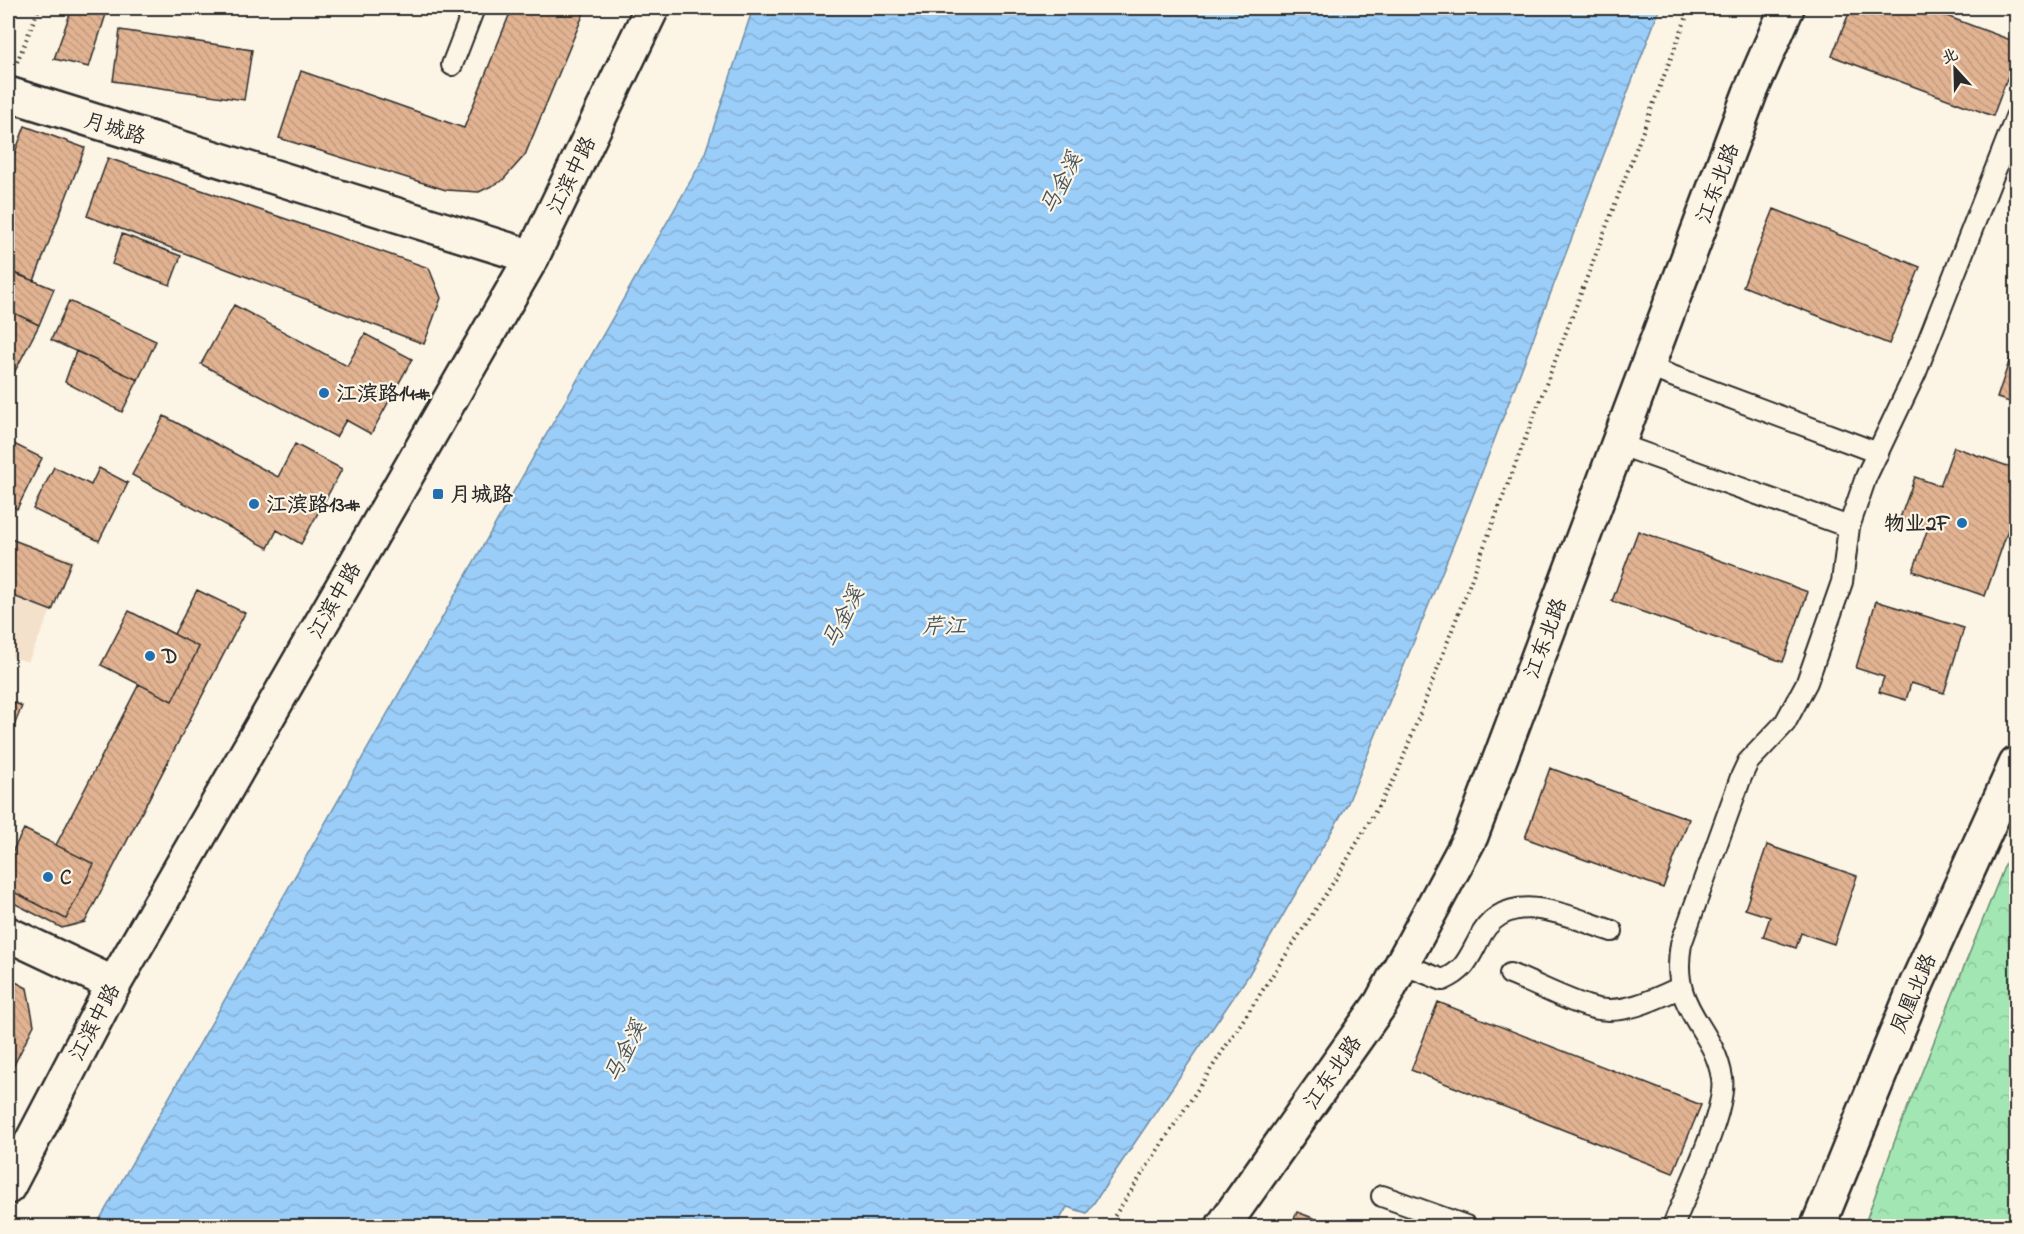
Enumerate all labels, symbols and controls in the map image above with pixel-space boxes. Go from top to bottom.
north arrow [1925,39,1985,99]
text: 北 [1938,43,1962,71]
street label: 月城路 [80,106,149,153]
street label: 江滨中路 [541,132,605,220]
street label: 江东北路 [1690,139,1748,228]
water label: 马金溪 [1033,147,1092,221]
place label: 江滨路14# [336,380,430,410]
marker: 江滨路14# [317,386,331,400]
place label: 月城路 [450,481,513,511]
marker: 月城路 [431,487,445,501]
place label: 江滨路13# [266,491,361,521]
marker: 江滨路13# [247,497,261,511]
place label: 物业2F [1884,510,1950,540]
marker: 物业2F [1955,516,1969,530]
street label: 江滨中路 [302,557,370,645]
water label: 马金溪 [815,581,874,655]
street label: 江东北路 [1518,594,1576,683]
water label: 芹江 [922,612,967,644]
place label: D [161,643,177,673]
marker: D [143,649,157,663]
place label: C [60,864,72,894]
marker: C [41,870,55,884]
street label: 凤凰北路 [1885,949,1945,1038]
street label: 江滨中路 [63,979,129,1067]
water label: 马金溪 [597,1015,656,1089]
street label: 江东北路 [1297,1030,1370,1116]

